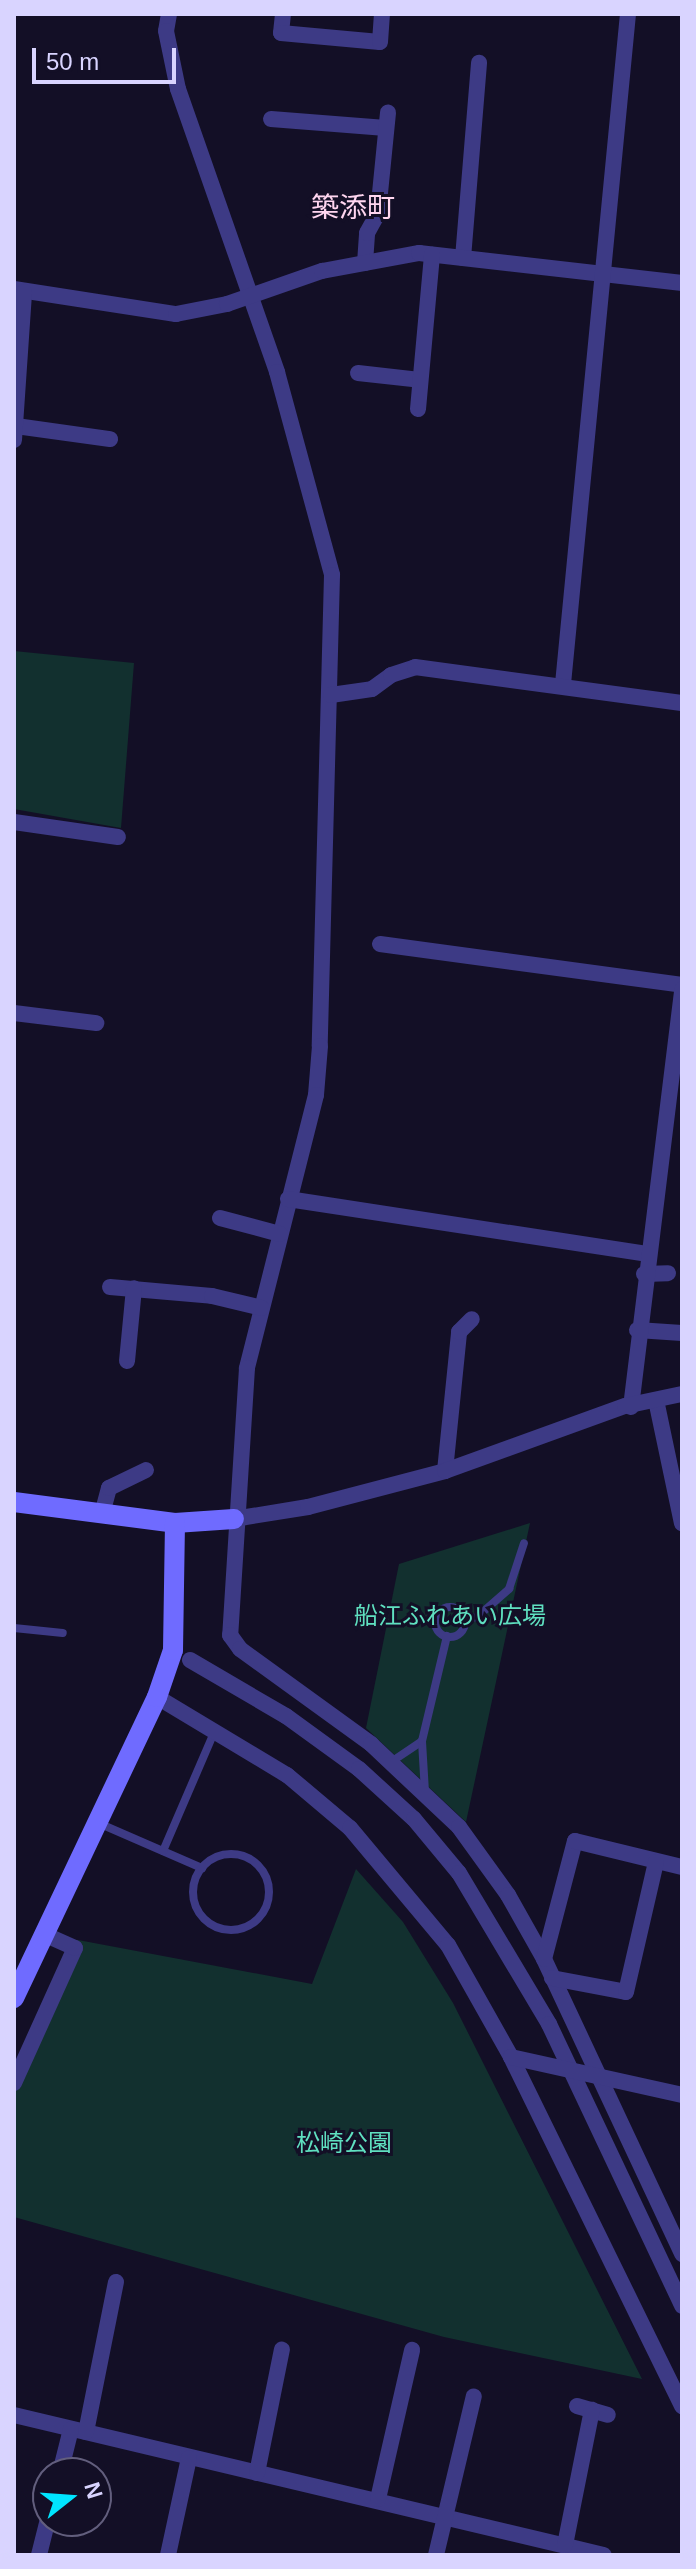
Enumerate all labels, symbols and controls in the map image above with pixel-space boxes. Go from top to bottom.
scale bar [36,32,180,82]
text: 50 m [46,48,99,75]
district label: 築添町 [311,191,395,225]
park label: 船江ふれあい広場 [354,1602,546,1630]
park label: 松崎公園 [296,2129,392,2157]
north arrow [32,2457,112,2537]
text: N [79,2479,108,2502]

